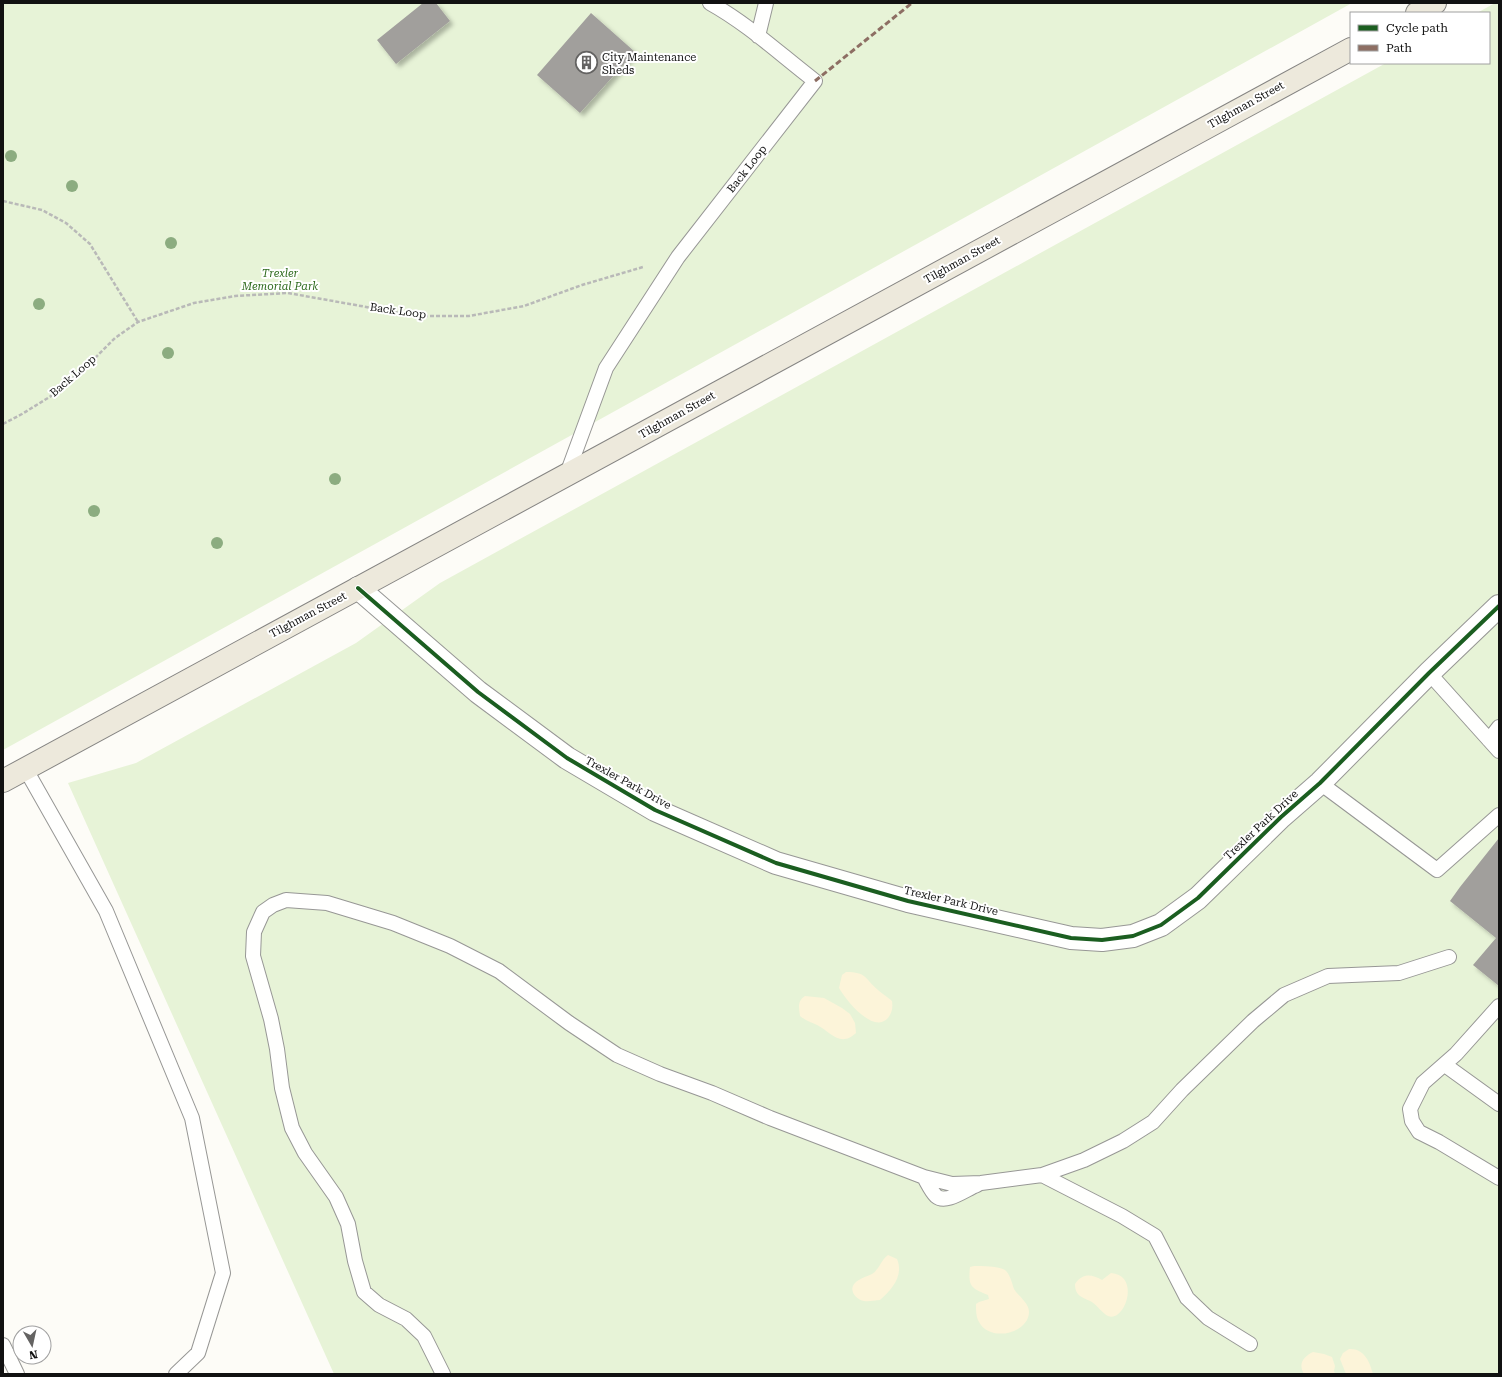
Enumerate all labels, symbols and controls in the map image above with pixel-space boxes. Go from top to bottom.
legend [1350,12,1490,64]
text: Cycle path [1386,21,1448,35]
text: Path [1386,41,1412,55]
building icon: City Maintenance Sheds [573,50,599,76]
place label: City Maintenance Sheds [602,51,696,77]
street label: Tilghman Street [1206,79,1286,131]
street label: Back Loop [724,143,770,195]
street label: Tilghman Street [922,234,1002,286]
park label: Trexler Memorial Park [241,267,318,293]
street label: Back Loop [369,301,427,321]
street label: Back Loop [47,353,99,399]
street label: Tilghman Street [637,389,717,441]
street label: Tilghman Street [267,589,349,641]
street label: Trexler Park Drive [583,754,673,812]
street label: Trexler Park Drive [1221,787,1301,863]
street label: Trexler Park Drive [903,884,999,918]
north arrow [12,1325,52,1365]
text: N [28,1347,39,1362]

